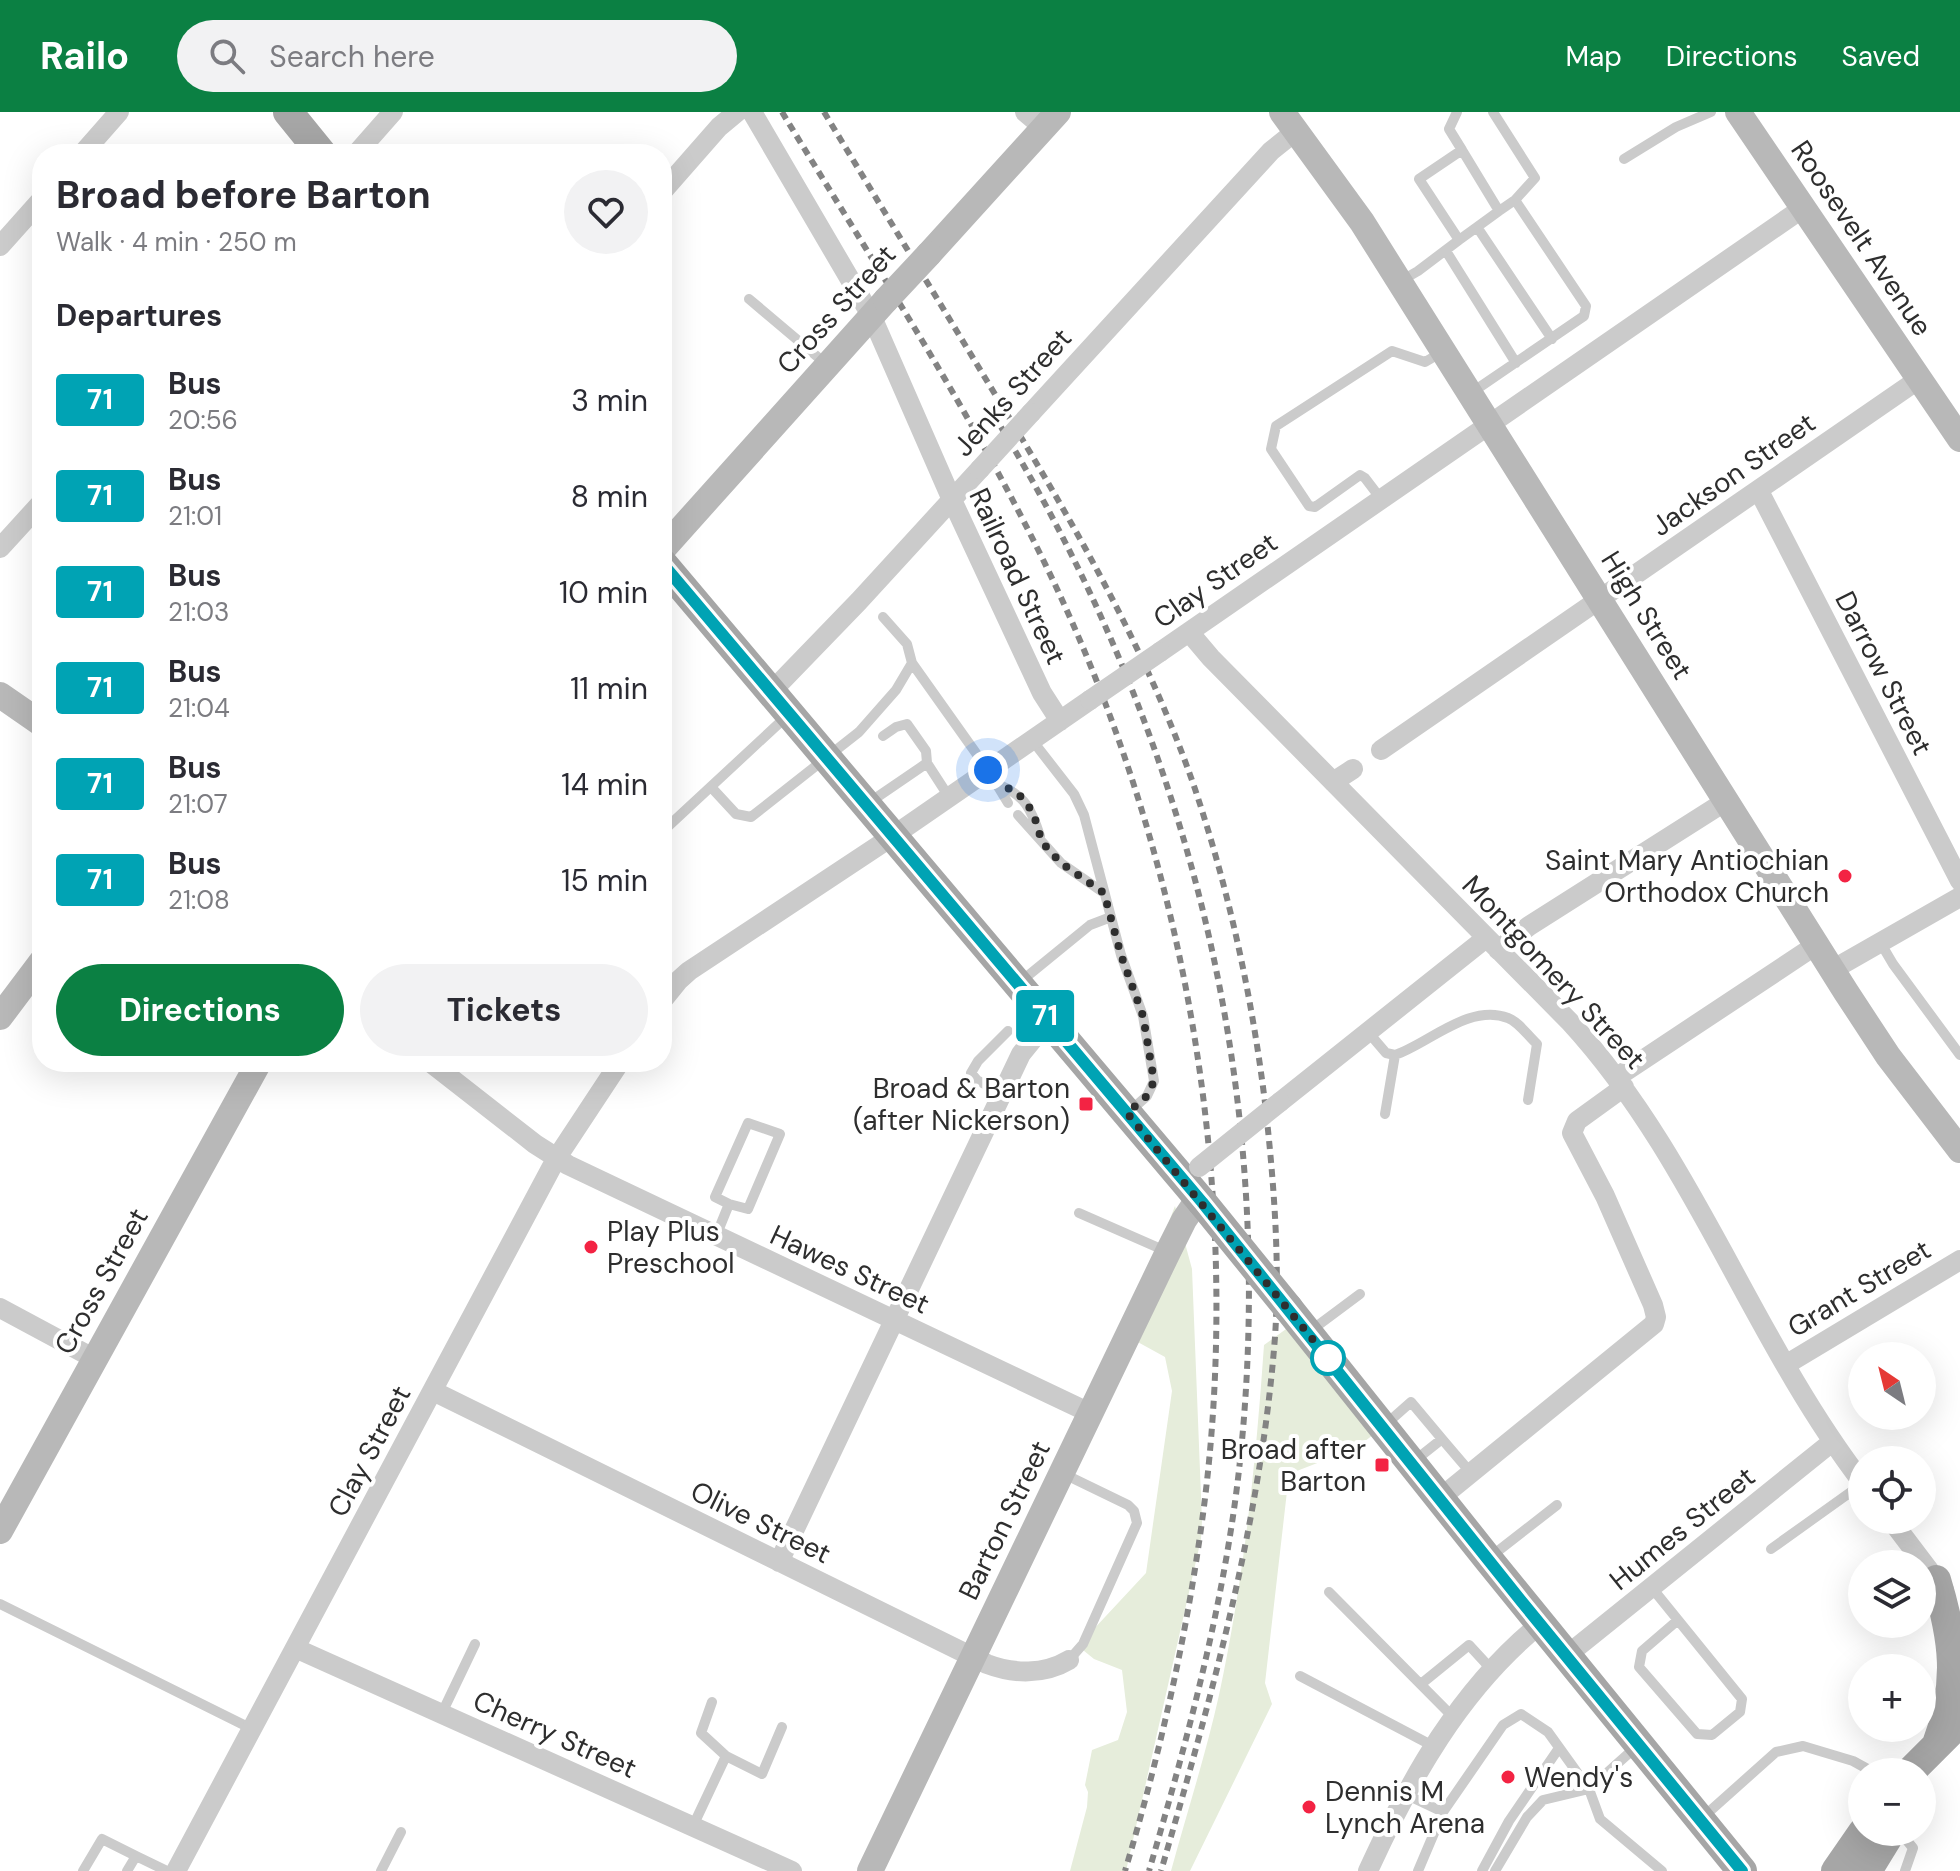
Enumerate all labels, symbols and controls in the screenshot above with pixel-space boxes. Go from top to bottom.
search box [177,20,737,92]
text: Railo [40,31,129,81]
icon: search [205,34,249,78]
text: Search here [269,37,435,76]
text: Map [1565,38,1622,75]
text: Directions [1666,38,1798,75]
text: Saved [1842,38,1920,75]
street label: Roosevelt Avenue [1782,133,1941,343]
text: Broad before Barton [56,170,431,220]
button: heart [564,170,648,254]
text: Walk · 4 min · 250 m [56,225,297,259]
street label: Cross Street [769,237,904,382]
text: Departures [56,296,222,335]
street label: Jenks Street [945,320,1080,464]
text: Bus [168,364,222,403]
text: 71 [87,381,113,418]
text: 3 min [571,381,648,420]
text: 20:56 [168,403,238,437]
street label: Jackson Street [1644,404,1823,545]
text: Bus [168,460,222,499]
text: 71 [87,477,113,514]
text: 8 min [571,477,648,516]
street label: Railroad Street [961,482,1075,670]
text: 21:01 [168,499,222,533]
street label: Clay Street [1146,524,1285,637]
street label: High Street [1593,544,1701,686]
text: Bus [168,556,222,595]
text: 71 [87,573,113,610]
text: 10 min [559,573,648,612]
street label: Darrow Street [1826,585,1941,761]
text: 21:03 [168,595,230,629]
text: Bus [168,652,222,691]
text: 71 [87,669,113,706]
text: 11 min [570,669,648,708]
text: 21:04 [168,691,230,725]
text: Bus [168,748,222,787]
your location [968,750,1008,790]
text: 71 [87,765,113,802]
text: 14 min [561,765,648,804]
text: 21:07 [168,787,228,821]
place label: Saint Mary Antiochian Orthodox Church [1545,842,1829,911]
text: Bus [168,844,222,883]
text: 71 [87,861,113,898]
text: 15 min [561,861,648,900]
street label: Montgomery Street [1454,867,1653,1077]
marker: Saint Mary Antiochian Orthodox Church [1836,867,1854,885]
text: 21:08 [168,883,230,917]
button: Directions [56,964,344,1056]
button: Tickets [360,964,648,1056]
line badge: 71 [1009,990,1081,1042]
text: 71 [1032,997,1058,1034]
place label: Broad & Barton (after Nickerson) [853,1070,1070,1139]
marker: Broad & Barton (after Nickerson) [1077,1095,1095,1113]
street label: Cross Street [46,1202,157,1361]
place label: Play Plus Preschool [607,1213,735,1282]
street label: Hawes Street [764,1216,935,1322]
street label: Grant Street [1781,1231,1938,1346]
marker: Play Plus Preschool [582,1238,600,1256]
unlabelled marker [1311,1341,1345,1375]
north arrow [1848,1342,1936,1430]
map controls [1848,1342,1936,1846]
street label: Clay Street [319,1379,419,1523]
place label: Broad after Barton [1221,1431,1366,1500]
street label: Barton Street [950,1435,1059,1606]
button: locate [1848,1446,1936,1534]
marker: Broad after Barton [1373,1456,1391,1474]
street label: Humes Street [1602,1458,1763,1598]
street label: Olive Street [685,1473,837,1572]
button: layers [1848,1550,1936,1638]
button: + [1848,1654,1936,1742]
street label: Cherry Street [467,1682,642,1787]
button: − [1848,1758,1936,1846]
place label: Wendy's [1524,1759,1633,1796]
marker: Wendy's [1499,1768,1517,1786]
place label: Dennis M Lynch Arena [1325,1773,1485,1842]
marker: Dennis M Lynch Arena [1300,1798,1318,1816]

